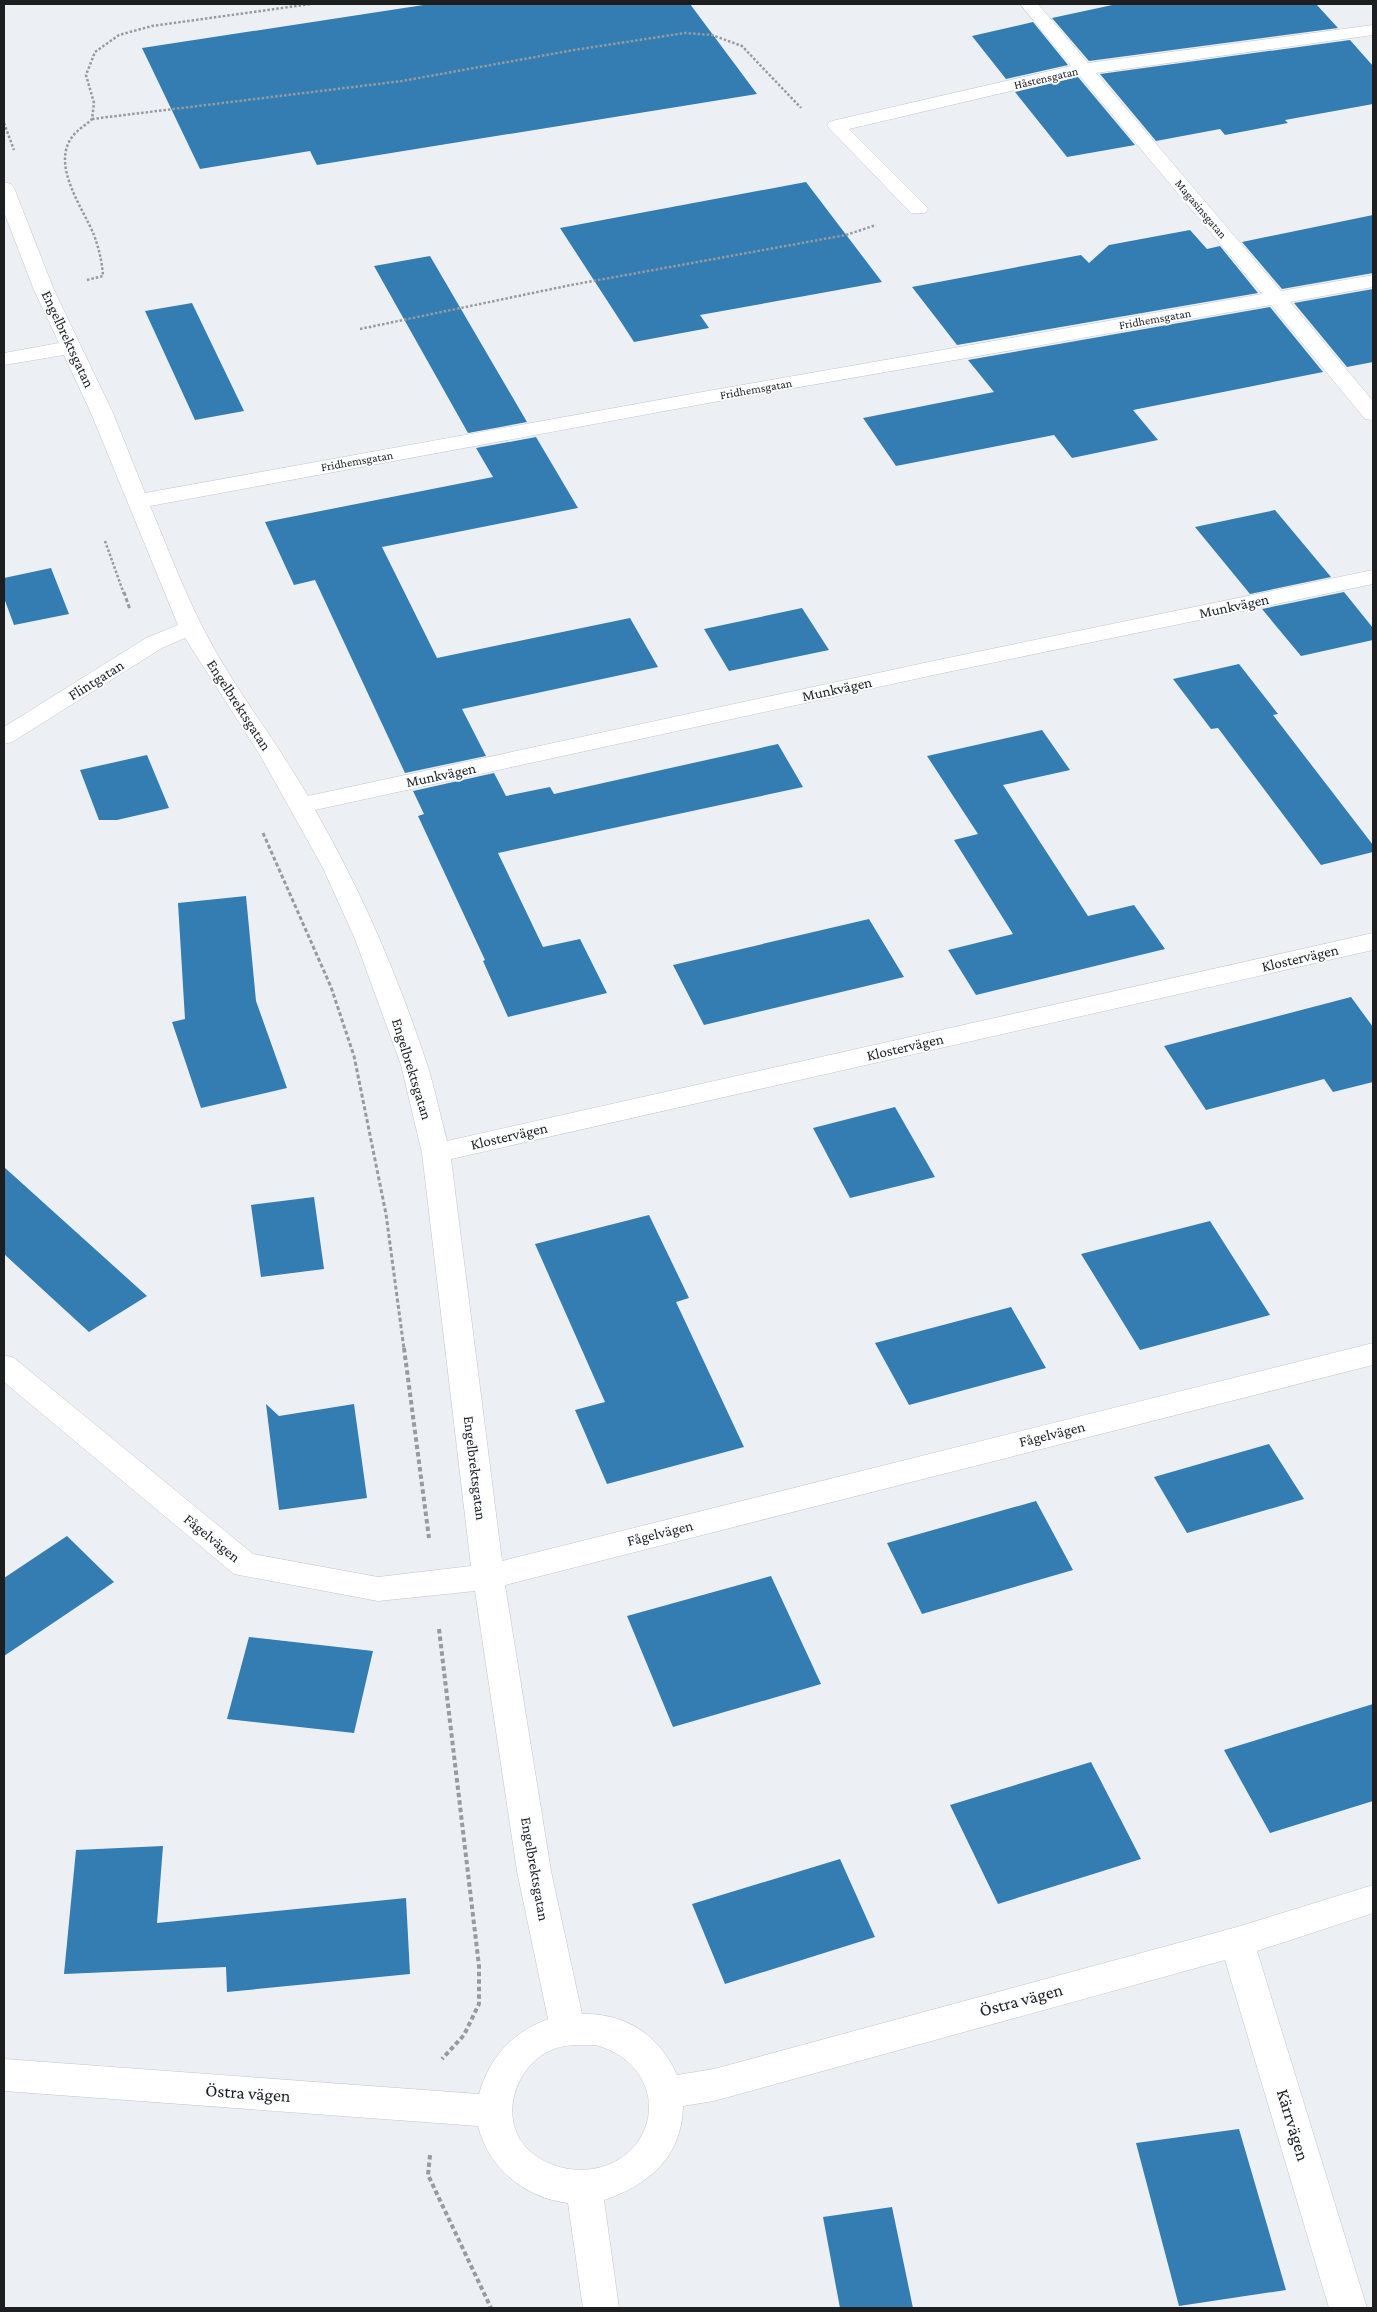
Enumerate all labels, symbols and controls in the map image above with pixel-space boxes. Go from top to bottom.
street label: Håstensgatan [1012,64,1080,92]
street label: Magasinsgatan [1172,177,1230,242]
street label: Engelbrektsgatan [38,288,97,390]
street label: Fridhemsgatan [1118,306,1193,332]
street label: Fridhemsgatan [719,376,794,402]
street label: Fridhemsgatan [320,448,395,474]
street label: Munkvägen [1198,591,1271,622]
street label: Flintgatan [65,657,127,704]
street label: Engelbrektsgatan [203,657,274,754]
street label: Munkvägen [801,674,874,705]
street label: Munkvägen [405,760,478,791]
street label: Klostervägen [1260,941,1340,976]
street label: Engelbrektsgatan [388,1016,435,1122]
street label: Klostervägen [865,1030,945,1065]
street label: Klostervägen [469,1119,549,1154]
street label: Engelbrektsgatan [460,1415,489,1521]
street label: Fågelvägen [1017,1418,1087,1451]
street label: Fågelvägen [180,1511,243,1566]
street label: Fågelvägen [625,1517,695,1550]
street label: Engelbrektsgatan [517,1816,552,1922]
street label: Östra vägen [977,1979,1065,2021]
street label: Östra vägen [205,2080,292,2106]
street label: Kärrvägen [1273,2087,1313,2164]

